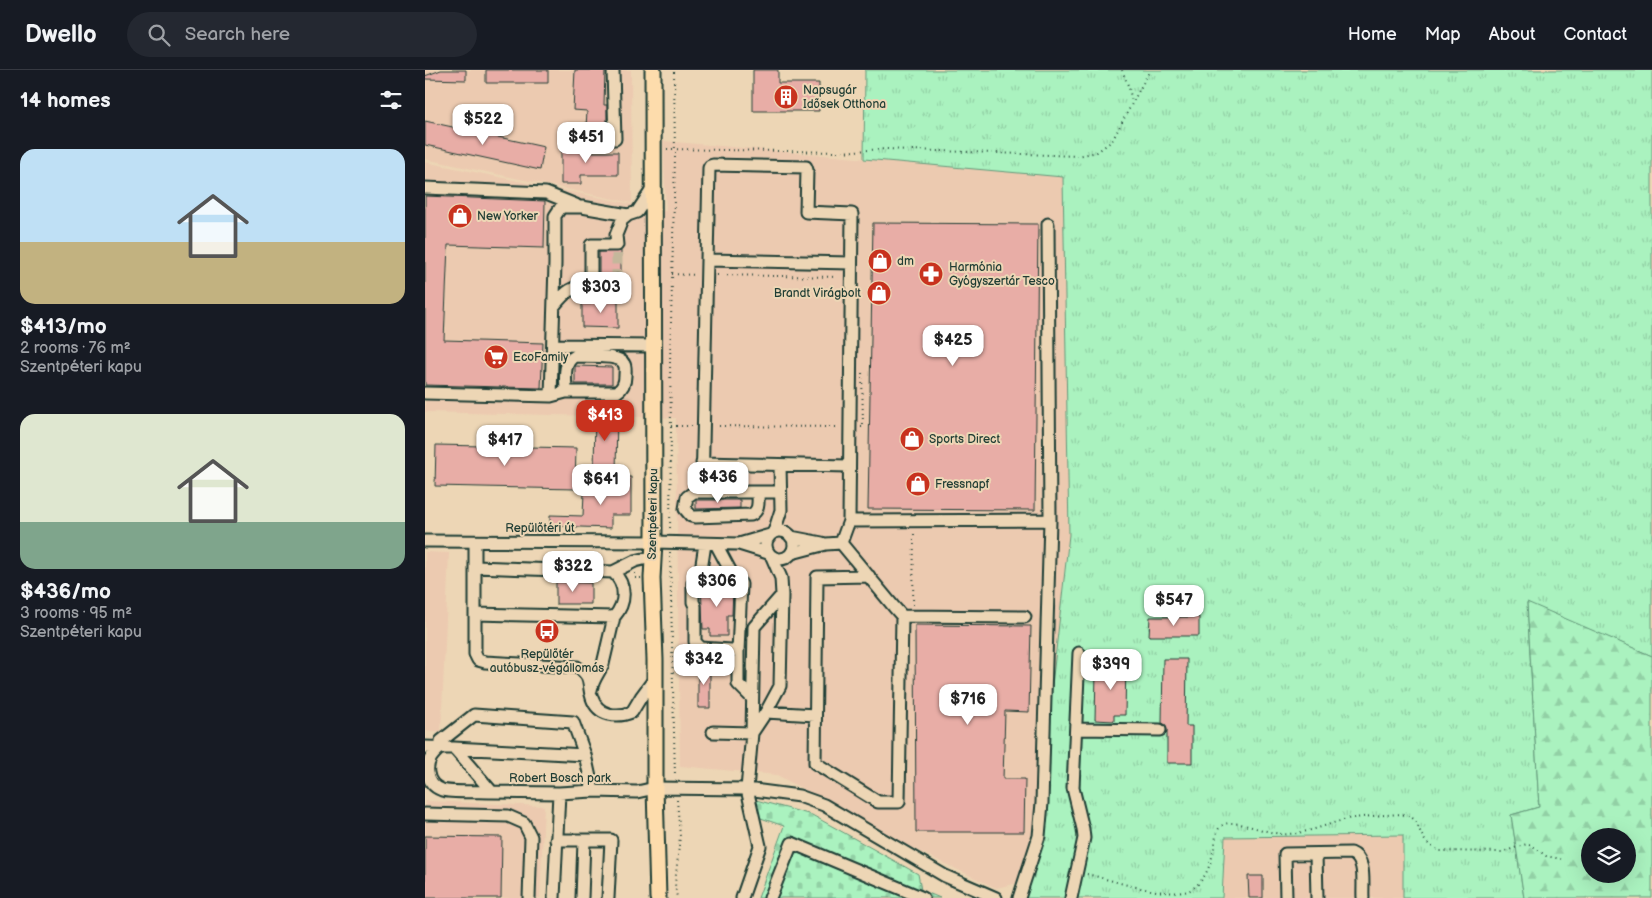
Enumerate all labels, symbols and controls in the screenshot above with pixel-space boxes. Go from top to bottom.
search box [127,12,477,57]
text: Dwello [25,20,97,49]
icon: search [145,21,173,49]
text: Search here [185,23,290,46]
text: Home [1348,24,1397,45]
text: Map [1425,24,1461,45]
text: About [1489,24,1536,45]
text: Contact [1564,24,1627,45]
place label: Napsugár Idősek Otthona [803,83,886,112]
building icon: Napsugár Idősek Otthona [773,84,799,110]
icon: filters [377,86,405,114]
text: 14 homes [20,88,111,113]
pin: $522 [453,104,513,146]
text: $522 [464,110,502,129]
pin: $451 [556,122,616,164]
text: $451 [568,128,604,147]
icon: home [168,181,258,271]
shop icon: New Yorker [447,203,473,229]
place label: New Yorker [477,209,539,224]
shop icon: dm [867,248,893,274]
place label: dm [897,254,914,269]
place label: Harmónia Gyógyszertár Tesco [949,260,1055,289]
pharmacy icon: Harmónia Gyógyszertár Tesco [918,261,944,287]
pin: $303 [571,272,631,314]
text: $303 [581,278,621,297]
shop icon: Brandt Virágbolt [866,280,892,306]
place label: Brandt Virágbolt [774,286,861,301]
text: $413/mo [20,314,107,339]
pin: $425 [923,324,983,367]
text: $425 [934,331,972,350]
text: 2 rooms · 76 m² [20,339,131,358]
supermarket icon: EcoFamily [483,344,509,370]
place label: EcoFamily [513,350,569,365]
text: Szentpéteri kapu [20,358,142,377]
pin: $413 [575,400,635,442]
text: $413 [587,406,623,425]
pin: $417 [475,424,535,467]
shop icon: Sports Direct [899,426,925,452]
text: $417 [487,431,523,450]
place label: Sports Direct [929,432,1000,447]
icon: home [168,446,258,536]
pin: $436 [688,462,748,504]
pin: $641 [571,464,631,506]
street label: Szentpéteri kapu [645,468,661,560]
text: $436 [698,468,738,487]
text: $641 [583,470,619,489]
shop icon: Fressnapf [905,471,931,497]
place label: Fressnapf [935,477,990,492]
street label: Repülőtéri út [505,521,575,536]
pin: $322 [543,550,603,593]
text: $322 [553,557,593,576]
pin: $306 [687,566,747,608]
text: $306 [697,572,737,591]
text: $436/mo [20,579,111,604]
pin: $547 [1144,584,1204,627]
text: $547 [1155,591,1193,610]
text: 3 rooms · 95 m² [20,604,132,623]
bus stop icon: Repülőtér autóbusz-végállomás [534,618,560,644]
text: Szentpéteri kapu [20,623,142,642]
pin: $342 [674,644,734,686]
place label: Repülőtér autóbusz-végállomás [490,647,604,676]
pin: $399 [1081,648,1141,691]
text: $342 [685,650,723,669]
text: $399 [1092,655,1130,674]
pin: $716 [938,684,998,726]
text: $716 [950,690,986,709]
street label: Robert Bosch park [509,771,611,786]
map controls [1581,828,1636,883]
button: layers [1581,828,1636,883]

